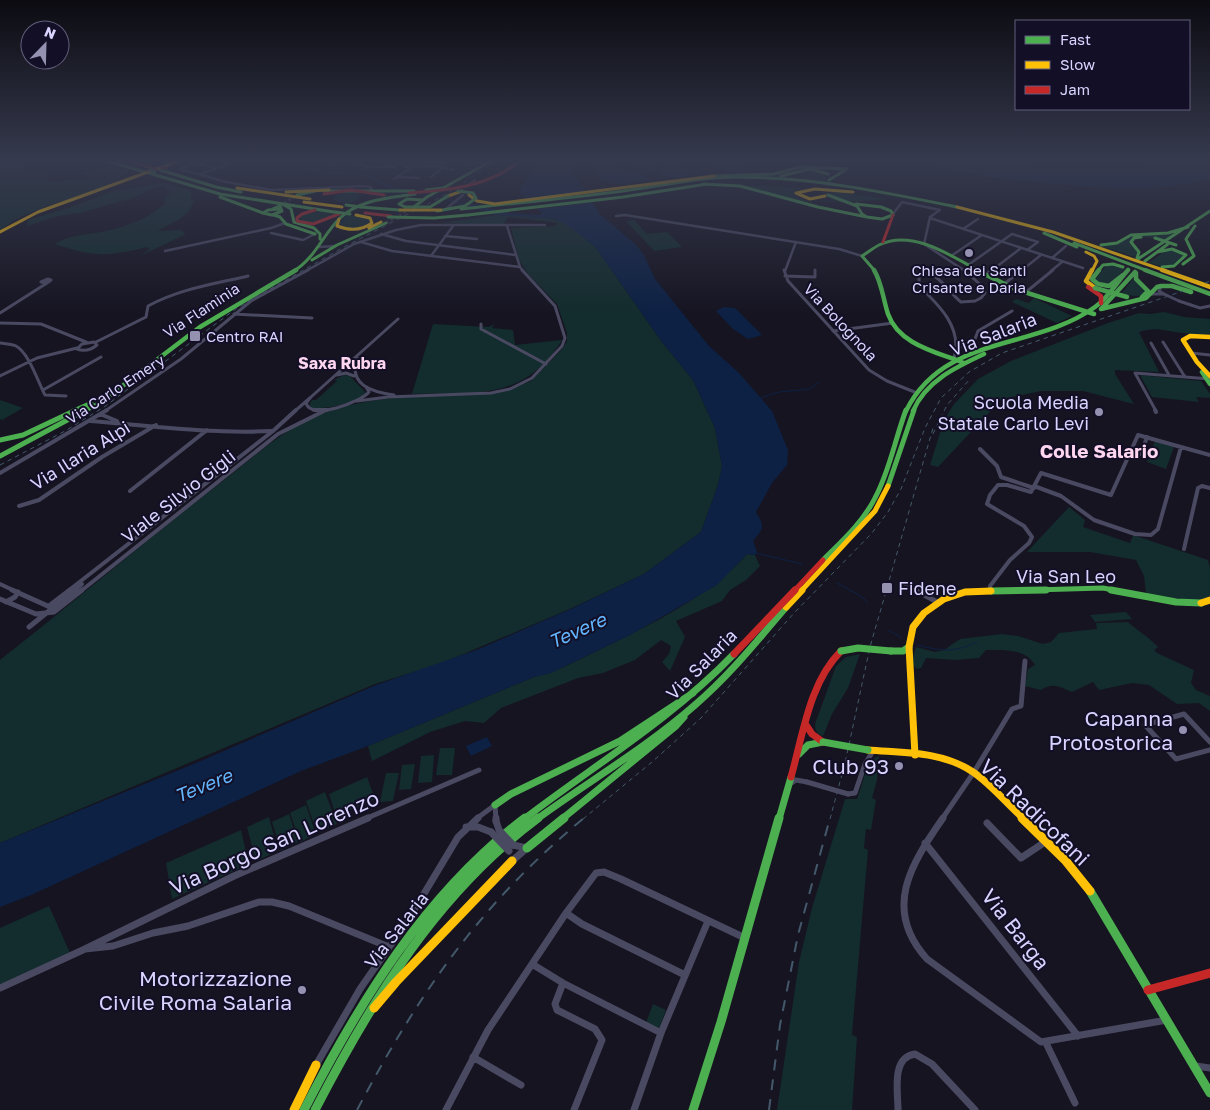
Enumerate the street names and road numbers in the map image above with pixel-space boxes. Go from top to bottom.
street label: Via Flaminia [159,279,243,341]
street label: Via Bolognola [800,279,882,365]
street label: Via Salaria [946,307,1040,361]
street label: Via Carlo Emery [62,350,168,428]
street label: Via Ilaria Alpi [26,416,134,494]
street label: Viale Silvio Gigli [117,445,239,547]
street label: Via San Leo [1016,565,1116,587]
street label: Via Salaria [661,624,741,704]
street label: Via Radicofani [975,753,1095,871]
street label: Via Borgo San Lorenzo [165,784,383,900]
street label: Via Barga [976,883,1056,975]
street label: Via Salaria [359,887,433,973]

